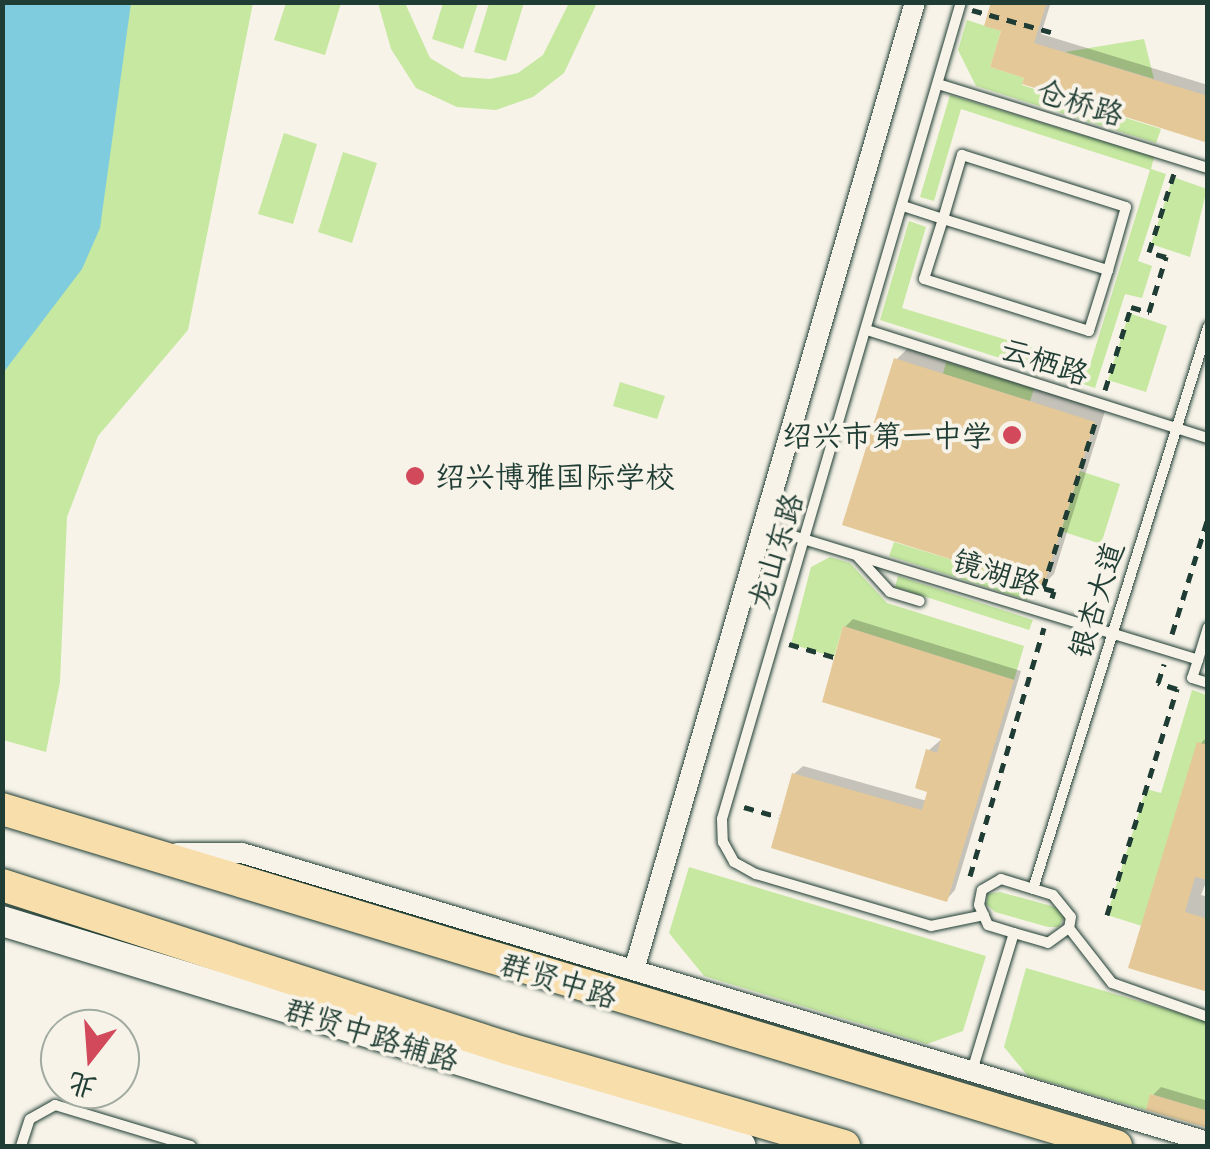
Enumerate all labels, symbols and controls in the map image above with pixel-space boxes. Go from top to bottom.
street label: 仓桥路 [1032,72,1128,132]
street label: 云栖路 [997,330,1093,392]
place label: 绍兴市第一中学 [782,417,992,453]
marker: 绍兴市第一中学 [1001,424,1023,446]
place label: 绍兴博雅国际学校 [435,458,675,494]
marker: 绍兴博雅国际学校 [404,465,426,487]
street label: 龙山东路 [740,488,810,614]
street label: 银杏大道 [1061,537,1131,663]
street label: 镜湖路 [949,542,1045,602]
street label: 群贤中路 [496,945,622,1015]
street label: 群贤中路辅路 [281,990,463,1078]
north arrow [40,1009,140,1109]
text: 北 [63,1064,100,1107]

